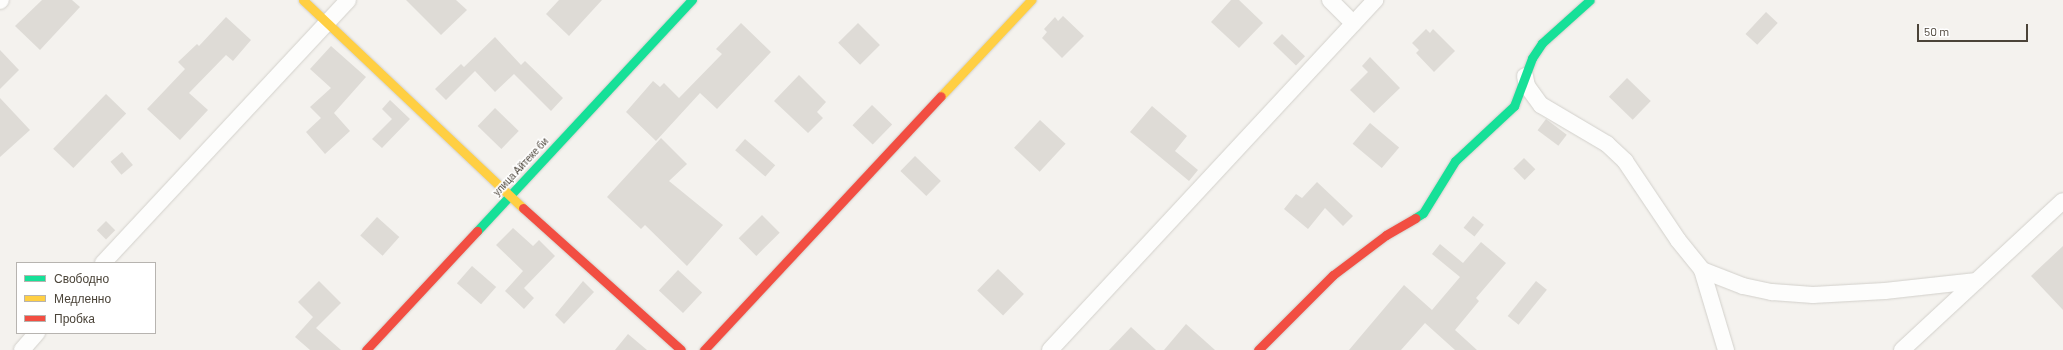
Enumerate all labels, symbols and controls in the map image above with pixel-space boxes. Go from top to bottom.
scale bar [1919,16,2030,42]
text: 50 m [1924,24,1949,38]
street label: улица Айтеке би [491,135,551,199]
legend [16,262,156,334]
text: Свободно [54,271,109,285]
text: Медленно [54,291,111,305]
text: Пробка [54,311,95,325]

